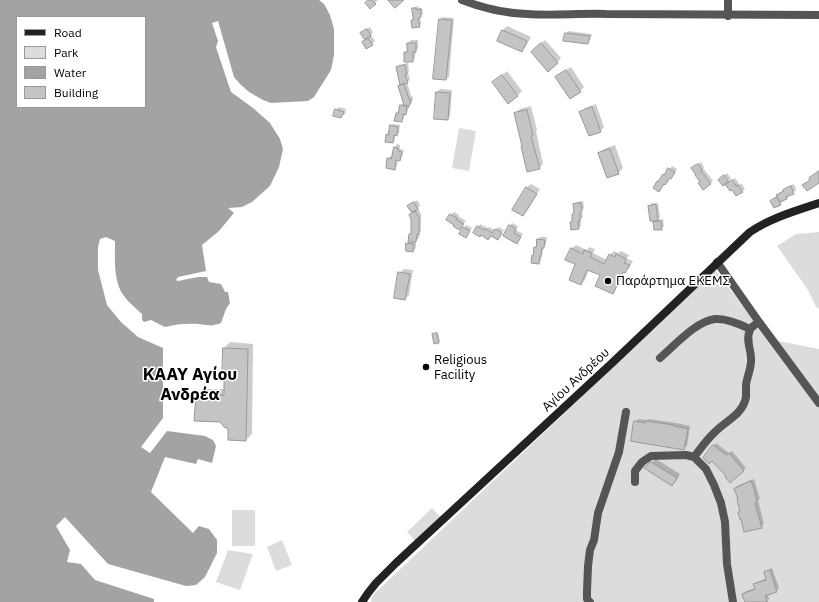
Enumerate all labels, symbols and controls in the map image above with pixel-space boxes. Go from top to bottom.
legend [16,16,146,108]
text: Road [54,25,82,40]
text: Park [54,45,78,60]
text: Water [54,65,86,80]
text: Building [54,85,98,100]
place label: Παράρτημα ΕΚΕΜΣ [616,273,730,289]
marker: Παράρτημα ΕΚΕΜΣ [603,276,613,286]
street label: Αγίου Ανδρέου [539,345,613,415]
place label: Religious Facility [434,352,487,383]
marker: Religious Facility [421,362,431,372]
district label: ΚΑΑΥ Αγίου Ανδρέα [143,365,237,405]

